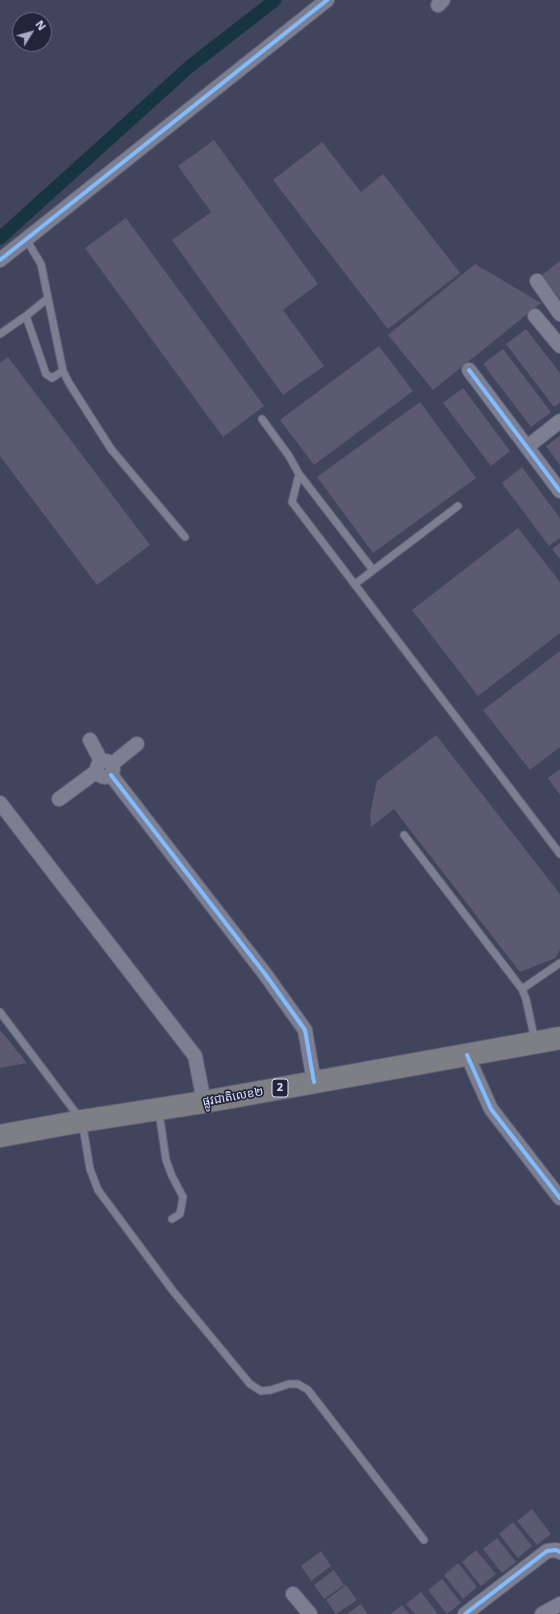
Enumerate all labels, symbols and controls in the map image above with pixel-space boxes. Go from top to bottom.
north arrow [12,12,52,52]
text: N [32,17,50,33]
road number: 2 [272,1079,288,1097]
street label: ផ្លូវជាតិលេខ២ [201,1085,265,1109]

